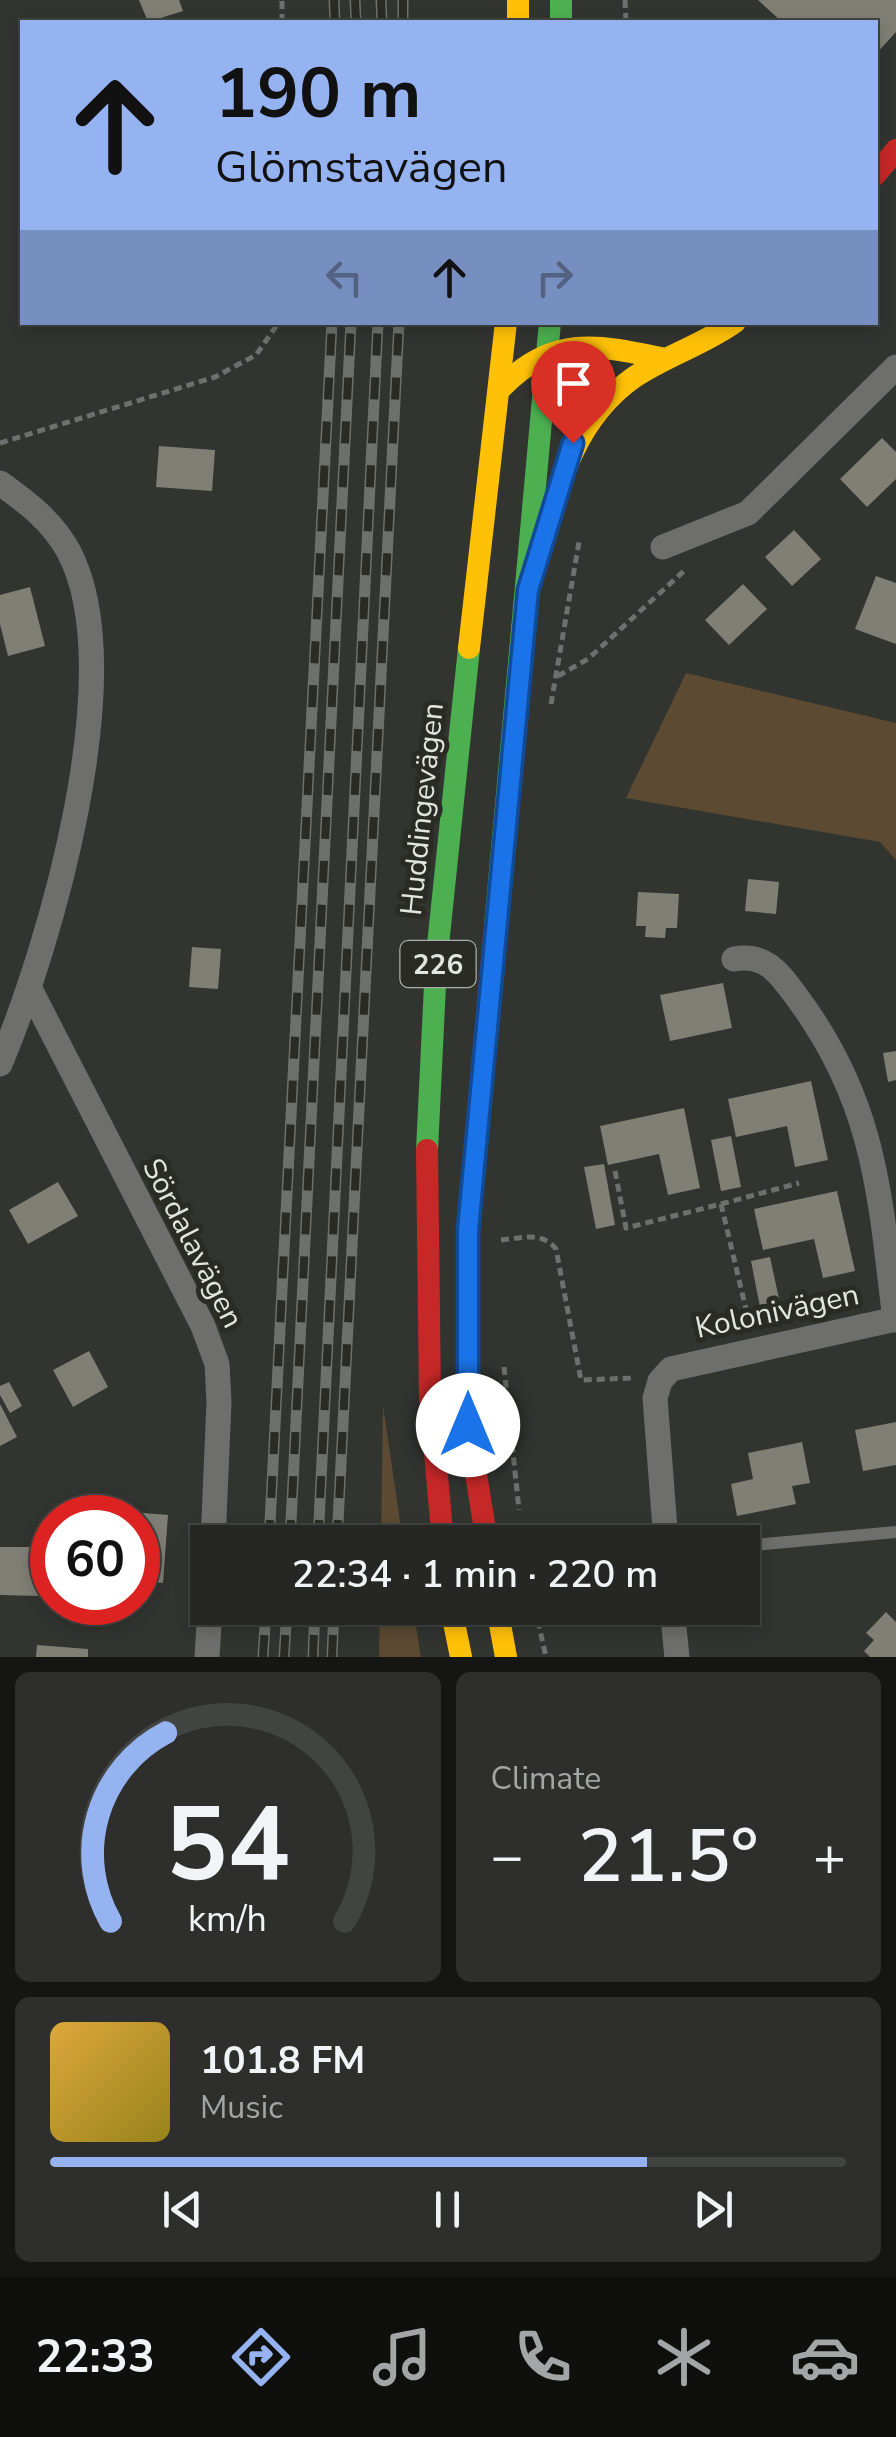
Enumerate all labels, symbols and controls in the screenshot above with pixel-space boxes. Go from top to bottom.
text: 190 m [215,46,421,142]
icon: ahead [50,60,180,190]
text: Glömstavägen [215,137,508,198]
icon: left [317,250,372,305]
icon: ahead [422,250,477,305]
icon: right [527,250,582,305]
pin [531,341,616,444]
icon: arrive [546,356,601,411]
street label: Huddingevägen [391,701,454,917]
road number: 226 [400,941,476,987]
street label: Sördalavägen [132,1151,253,1335]
street label: Kolonivägen [692,1274,863,1349]
position arrow [416,1373,520,1477]
speed limit sign: 60 [30,1495,160,1625]
text: 22:34 · 1 min · 220 m [292,1549,658,1600]
text: Climate [491,1757,601,1800]
text: 54 [165,1774,290,1916]
text: 21.5° [578,1805,759,1907]
text: − [491,1819,524,1894]
text: + [813,1819,846,1894]
text: km/h [188,1895,267,1944]
text: 101.8 FM [200,2035,365,2086]
text: Music [200,2086,283,2129]
icon: previous [155,2182,210,2237]
icon: pause [420,2182,475,2237]
icon: next [686,2182,741,2237]
icon: directions [226,2322,296,2392]
icon: music [367,2322,437,2392]
icon: phone [508,2322,578,2392]
icon: climate [649,2322,719,2392]
icon: car [790,2322,860,2392]
text: 22:33 [36,2327,155,2388]

